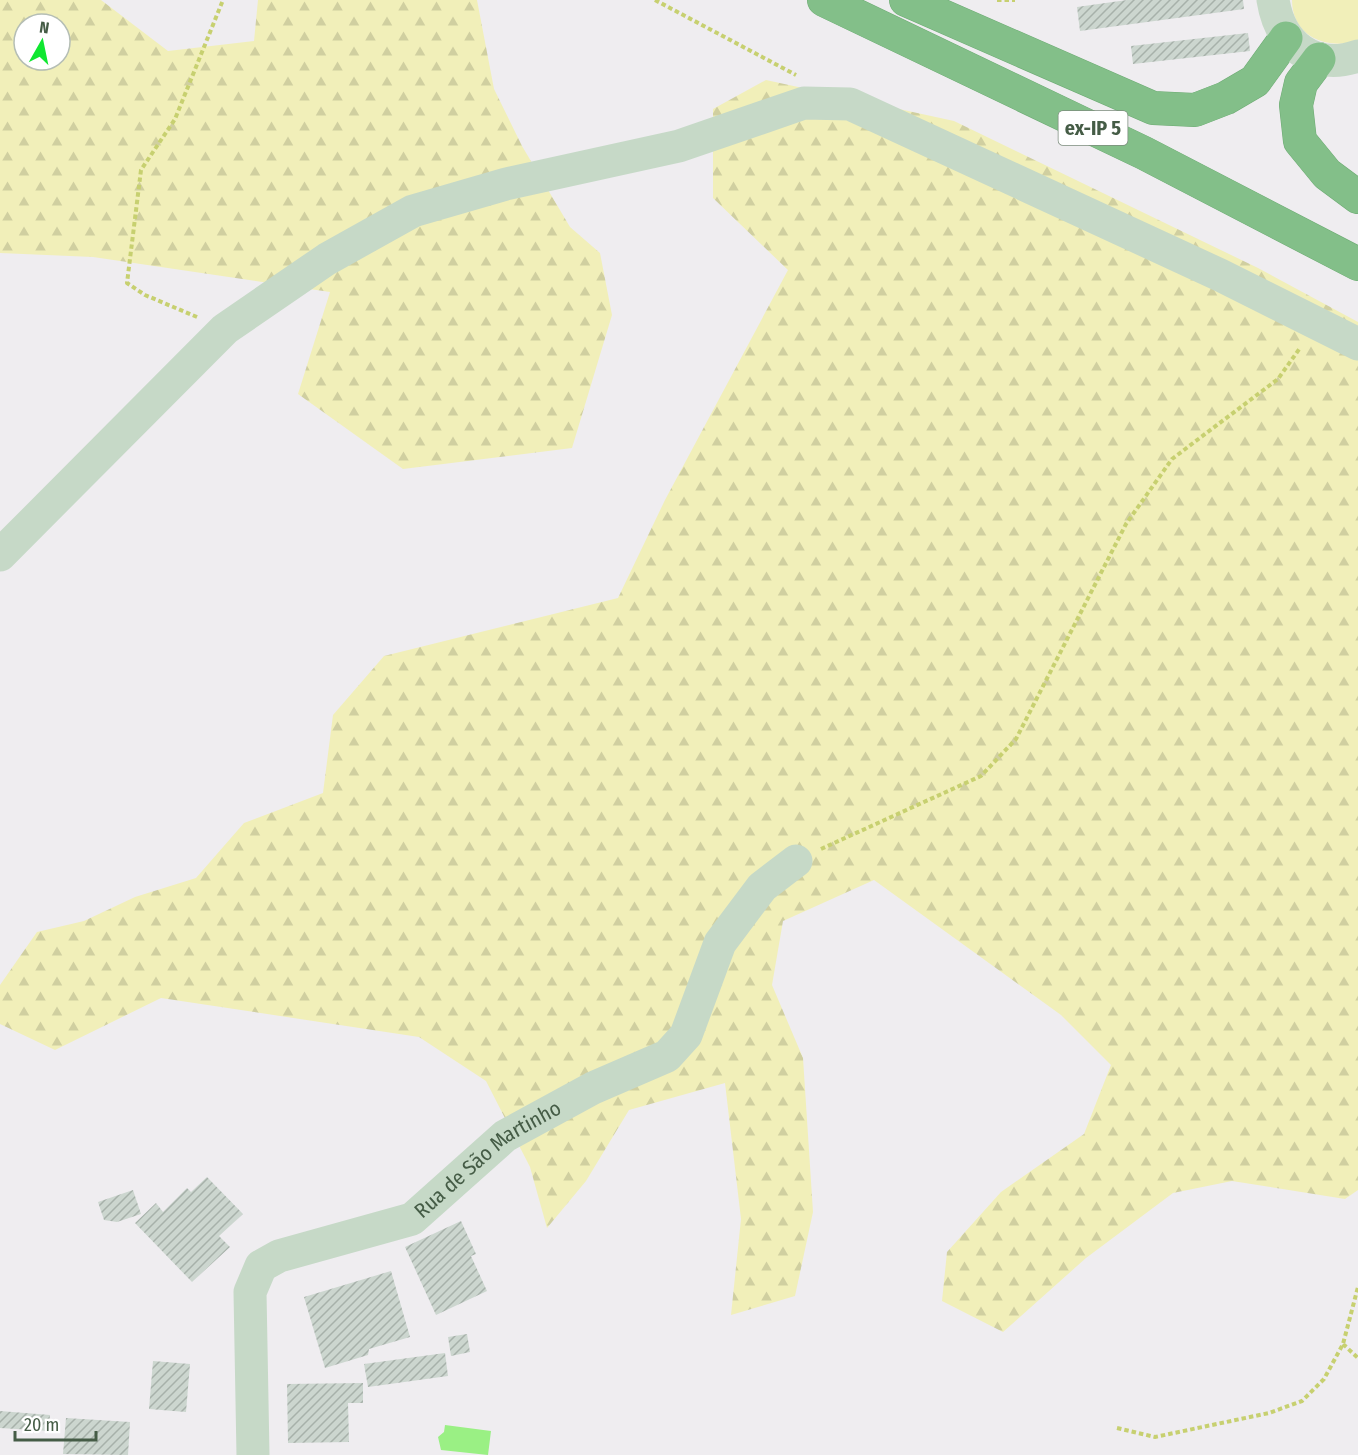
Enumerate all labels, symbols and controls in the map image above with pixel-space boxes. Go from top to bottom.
north arrow [12,12,72,72]
text: N [38,18,50,38]
road number: ex-IP 5 [1058,111,1128,145]
street label: Rua de São Martinho [409,1095,566,1224]
scale bar [15,1404,96,1442]
text: 20 m [24,1414,59,1436]

